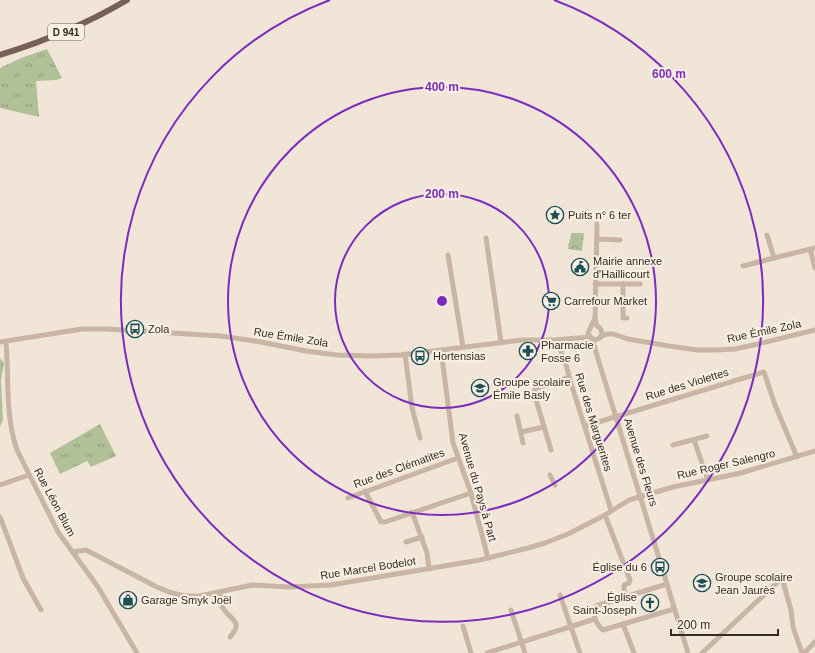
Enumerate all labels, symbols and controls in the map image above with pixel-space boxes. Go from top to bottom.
road number: D 941 [48,24,84,40]
text: 600 m [652,67,686,81]
text: 400 m [425,80,459,94]
text: 200 m [425,187,459,201]
place icon: Puits n° 6 ter [545,205,565,225]
place label: Puits n° 6 ter [568,209,631,221]
place label: Mairie annexe d'Haillicourt [593,255,662,280]
public building icon: Mairie annexe d'Haillicourt [570,257,590,277]
supermarket icon: Carrefour Market [541,291,561,311]
centre of rings [435,294,449,308]
place label: Carrefour Market [564,295,647,307]
street label: Rue Émile Zola [726,317,803,345]
bus stop icon: Zola [125,319,145,339]
place label: Zola [148,323,170,335]
street label: Rue Émile Zola [253,325,330,349]
place label: Pharmacie Fosse 6 [541,339,594,364]
pharmacy icon: Pharmacie Fosse 6 [518,341,538,361]
bus stop icon: Hortensias [410,346,430,366]
place label: Hortensias [433,350,486,362]
street label: Rue des Violettes [644,366,730,402]
street label: Rue des Marguerites [573,371,615,473]
place label: Groupe scolaire Émile Basly [493,376,571,401]
school or university icon: Groupe scolaire Émile Basly [470,378,490,398]
street label: Avenue des Fleurs [622,416,660,508]
street label: Avenue du Pays à Part [457,431,499,543]
street label: Rue des Clématites [352,446,447,490]
street label: Rue Roger Salengro [676,447,776,481]
street label: Rue Léon Blum [32,466,78,538]
street label: Rue Marcel Bodelot [319,555,417,581]
bus stop icon: Église du 6 [650,557,670,577]
place label: Église du 6 [593,561,647,573]
place label: Groupe scolaire Jean Jaurès [715,571,793,596]
school or university icon: Groupe scolaire Jean Jaurès [692,573,712,593]
shop icon: Garage Smyk Joël [118,590,138,610]
place label: Église Saint-Joseph [573,591,637,616]
church icon: Église Saint-Joseph [640,593,660,613]
place label: Garage Smyk Joël [141,594,231,606]
scale bar [671,611,778,637]
text: 200 m [677,618,710,632]

